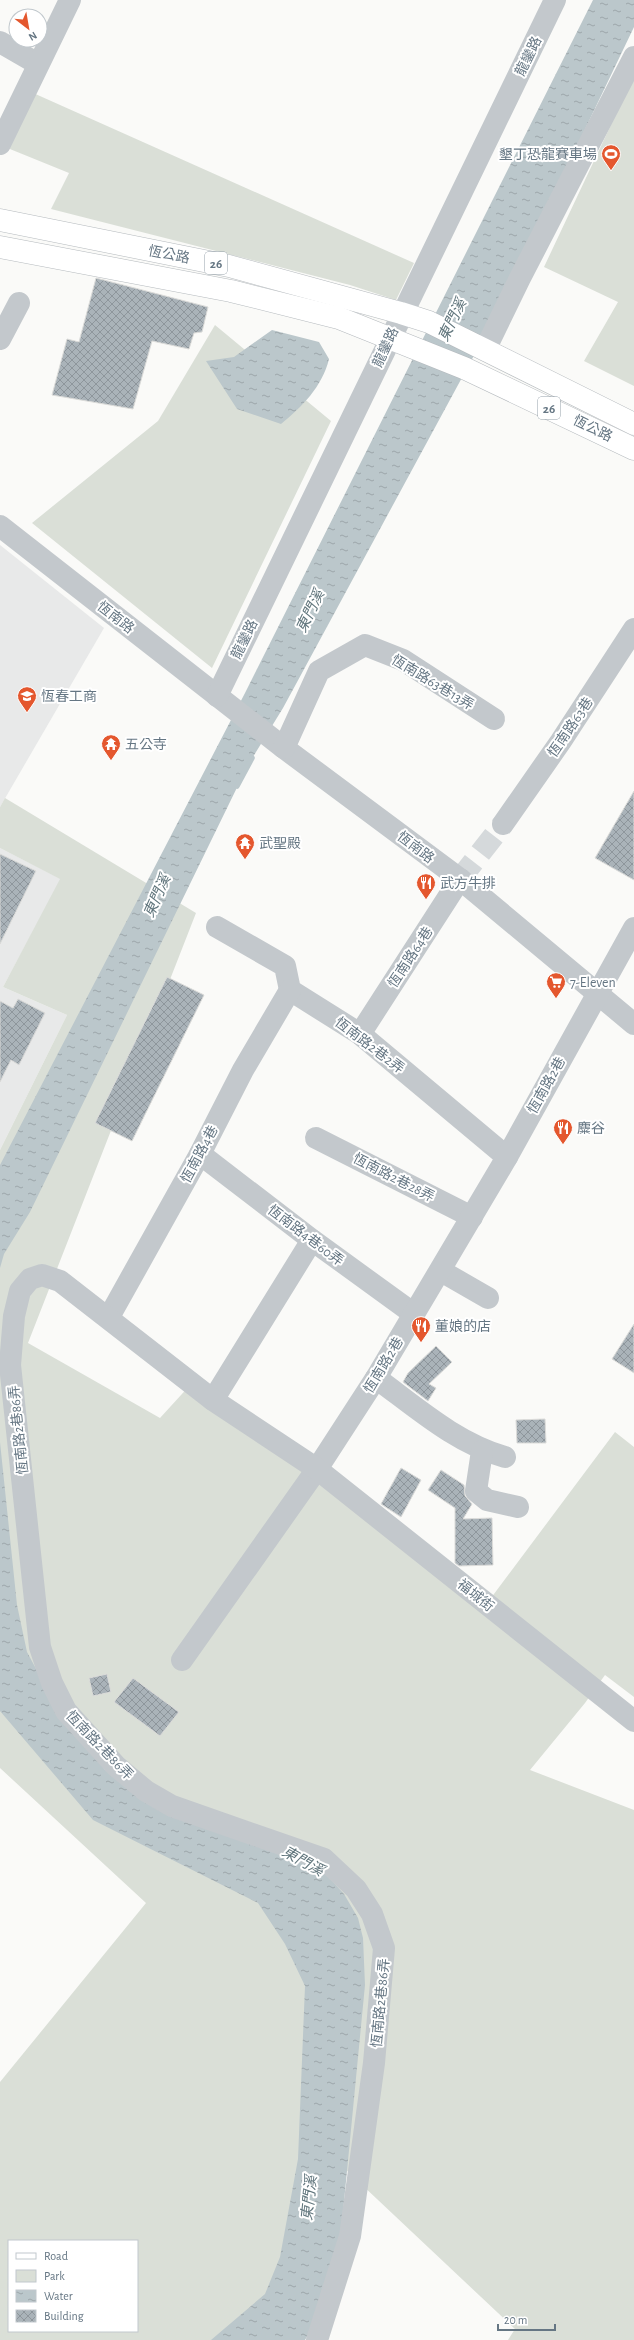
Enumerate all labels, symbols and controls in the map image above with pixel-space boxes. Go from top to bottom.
north arrow [8,8,48,48]
text: N [27,29,39,43]
street label: 龍鑾路 [512,34,544,78]
sports icon: 墾丁恐龍賽車場 [600,143,622,171]
place label: 墾丁恐龍賽車場 [499,146,597,162]
street label: 恆公路 [147,243,191,266]
road number: 26 [205,252,227,274]
water label: 東門溪 [435,294,470,344]
street label: 龍鑾路 [369,325,401,369]
road number: 26 [538,397,560,419]
street label: 恆公路 [571,413,615,444]
water label: 東門溪 [293,585,328,635]
street label: 恆南路 [95,599,137,636]
street label: 龍鑾路 [228,617,260,661]
street label: 恆南路63巷13弄 [389,652,476,713]
school or university icon: 恆春工商 [16,685,38,713]
place label: 恆春工商 [41,689,97,704]
street label: 恆南路63巷 [545,695,596,760]
temple icon: 五公寺 [100,733,122,761]
place label: 五公寺 [125,737,167,752]
street label: 恆南路 [394,829,437,866]
temple icon: 武聖殿 [234,832,256,860]
place label: 武聖殿 [259,836,301,851]
water label: 東門溪 [141,870,174,920]
restaurant icon: 武方牛排 [415,872,437,900]
place label: 武方牛排 [440,876,496,891]
street label: 恆南路64巷 [385,924,436,990]
supermarket icon: 7-Eleven [545,971,567,999]
place label: 7-Eleven [570,976,616,990]
street label: 恆南路2巷2弄 [332,1015,407,1076]
street label: 恆南路2巷 [525,1054,568,1116]
restaurant icon: 麋谷 [552,1117,574,1145]
place label: 麋谷 [577,1121,605,1136]
street label: 恆南路4巷 [178,1123,221,1185]
street label: 恆南路2巷28弄 [351,1150,437,1204]
street label: 恆南路4巷60弄 [265,1202,346,1269]
restaurant icon: 董娘的店 [410,1315,432,1343]
place label: 董娘的店 [435,1318,491,1334]
street label: 恆南路2巷 [361,1335,406,1396]
street label: 恆南路2巷86弄 [6,1385,31,1475]
street label: 福城街 [455,1576,497,1614]
street label: 恆南路2巷86弄 [63,1708,136,1783]
water label: 東門溪 [279,1843,328,1880]
street label: 恆南路2巷86弄 [369,1958,392,2048]
water label: 東門溪 [299,2173,320,2221]
legend [8,2240,138,2332]
text: Road [44,2250,68,2262]
text: Park [44,2270,65,2282]
text: Water [44,2290,73,2302]
scale bar [498,2306,555,2332]
text: Building [44,2310,84,2322]
text: 20 m [504,2314,527,2326]

